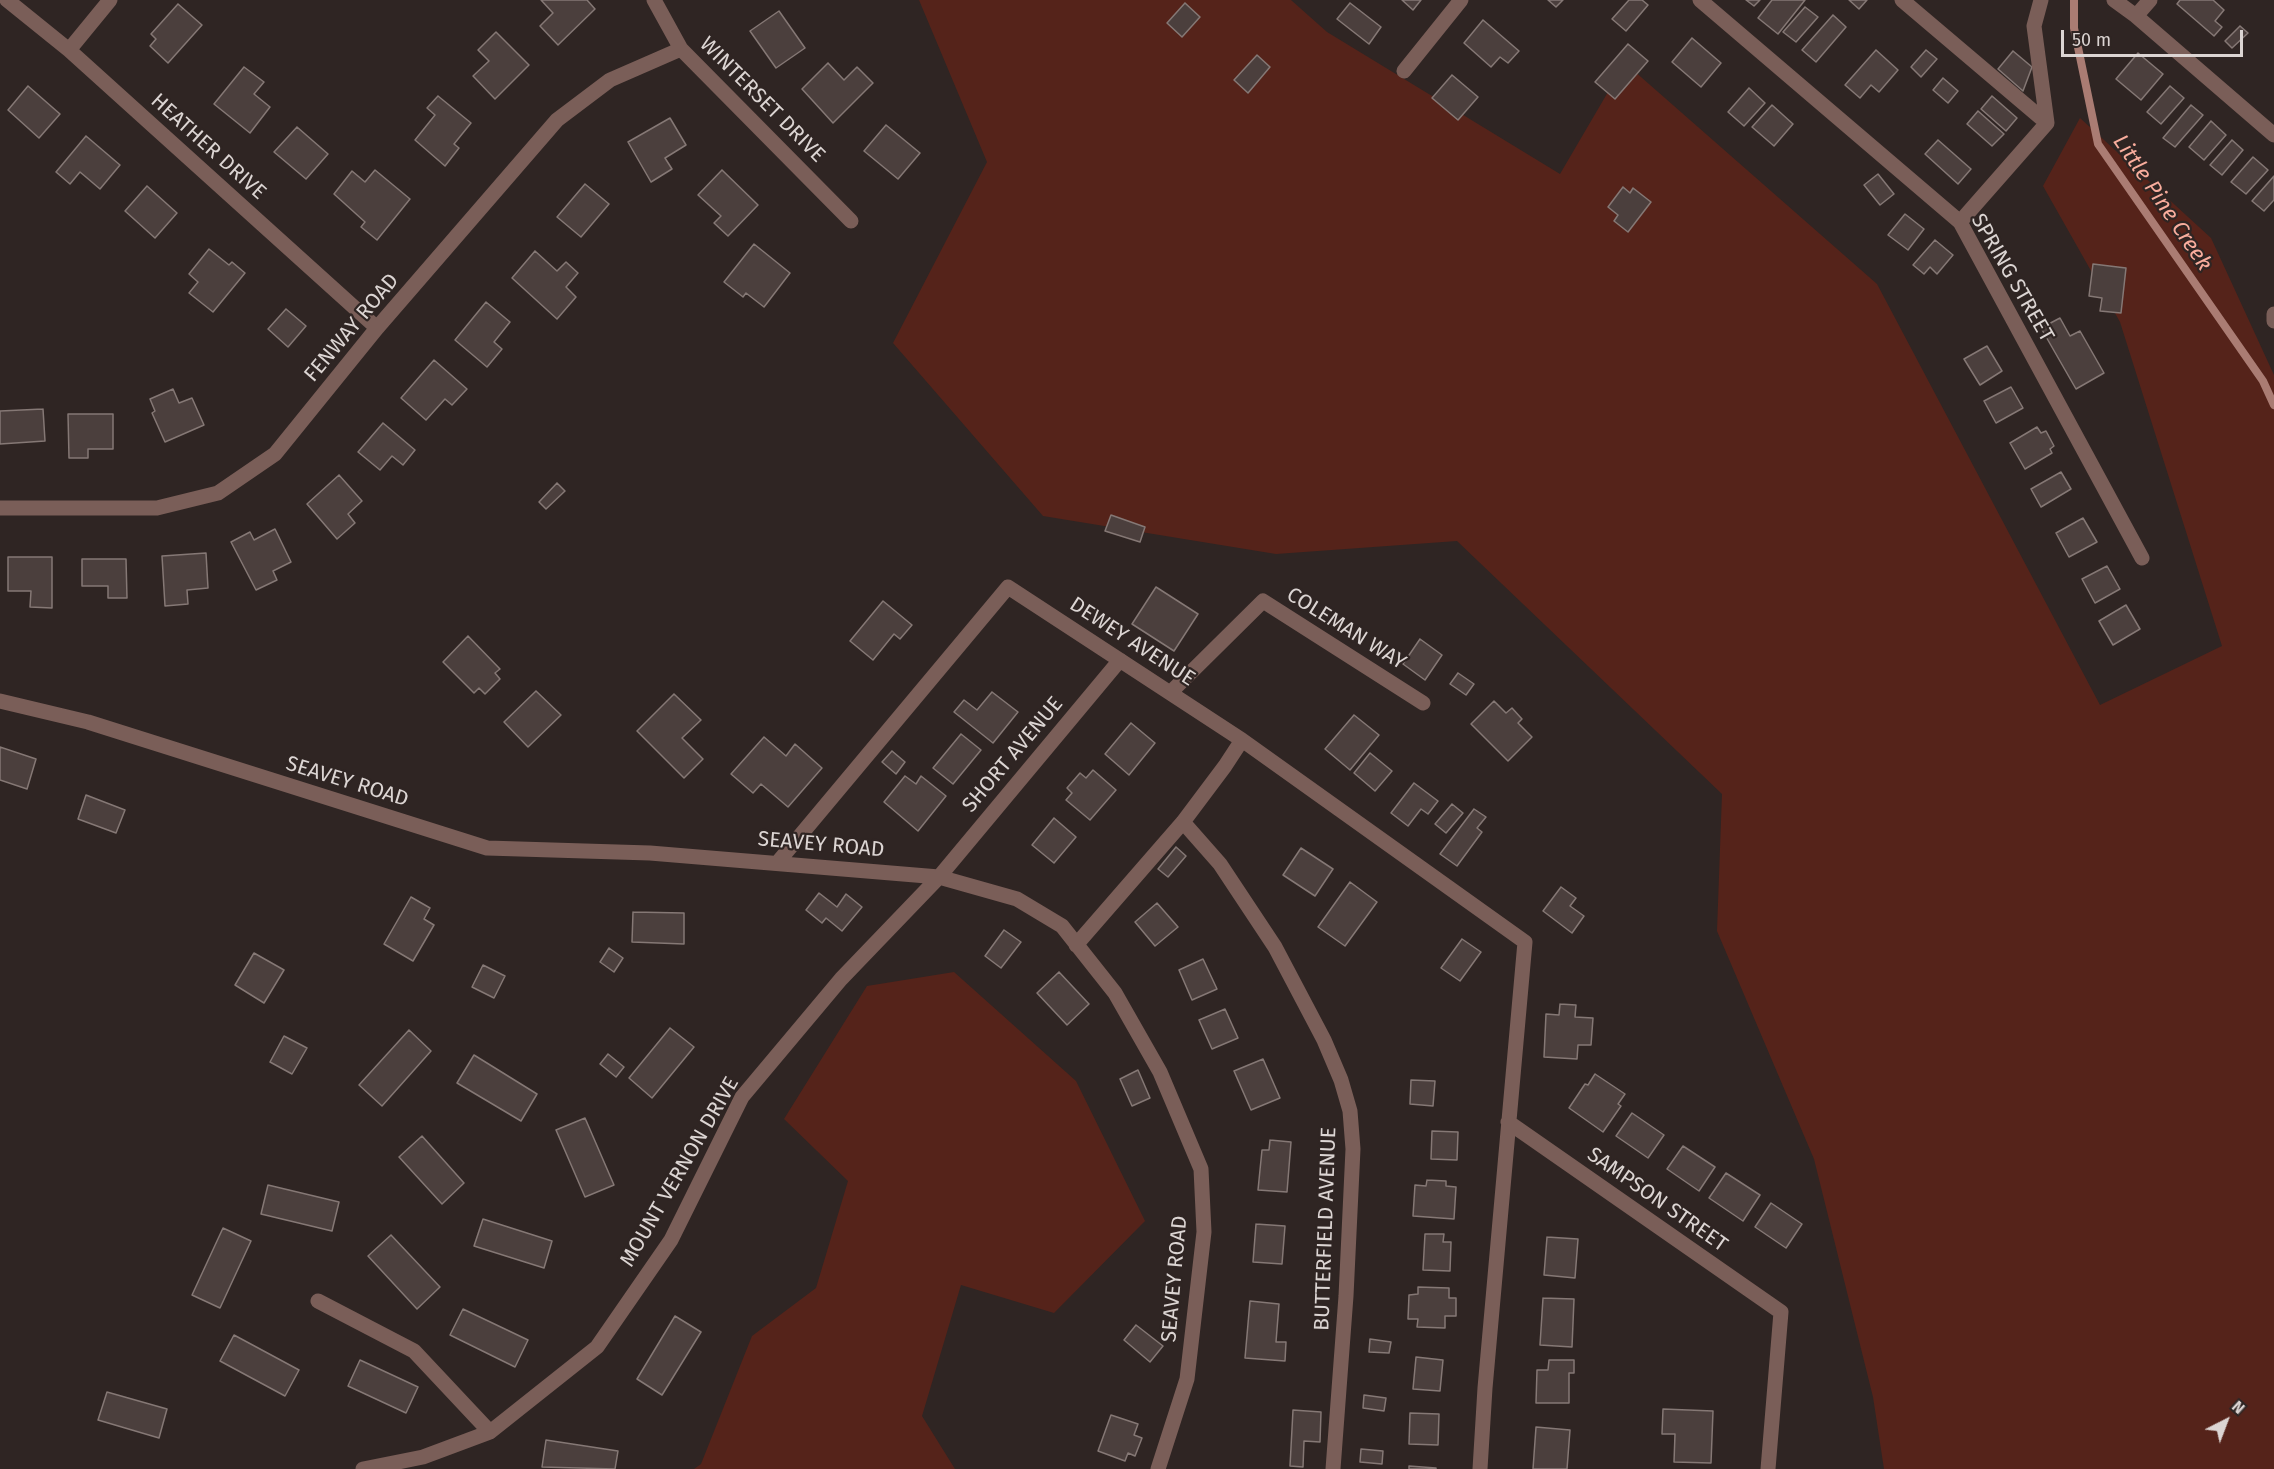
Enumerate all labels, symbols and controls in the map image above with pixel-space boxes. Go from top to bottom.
scale bar [2064,18,2246,56]
text: 50 m [2072,29,2111,51]
street label: WINTERSET DRIVE [694,32,830,168]
street label: HEATHER DRIVE [145,89,271,205]
water label: Little Pine Creek [2107,130,2217,276]
street label: SPRING STREET [1965,210,2059,346]
street label: FENWAY ROAD [299,269,405,387]
street label: COLEMAN WAY [1282,582,1410,676]
street label: DEWEY AVENUE [1065,592,1199,692]
street label: SHORT AVENUE [957,692,1069,818]
street label: SEAVEY ROAD [283,751,411,813]
street label: SEAVEY ROAD [757,827,885,863]
street label: MOUNT VERNON DRIVE [615,1073,745,1271]
street label: BUTTERFIELD AVENUE [1310,1127,1342,1331]
street label: SAMPSON STREET [1582,1142,1732,1258]
street label: SEAVEY ROAD [1157,1215,1193,1343]
north arrow [2196,1391,2256,1451]
text: N [2228,1397,2249,1418]

